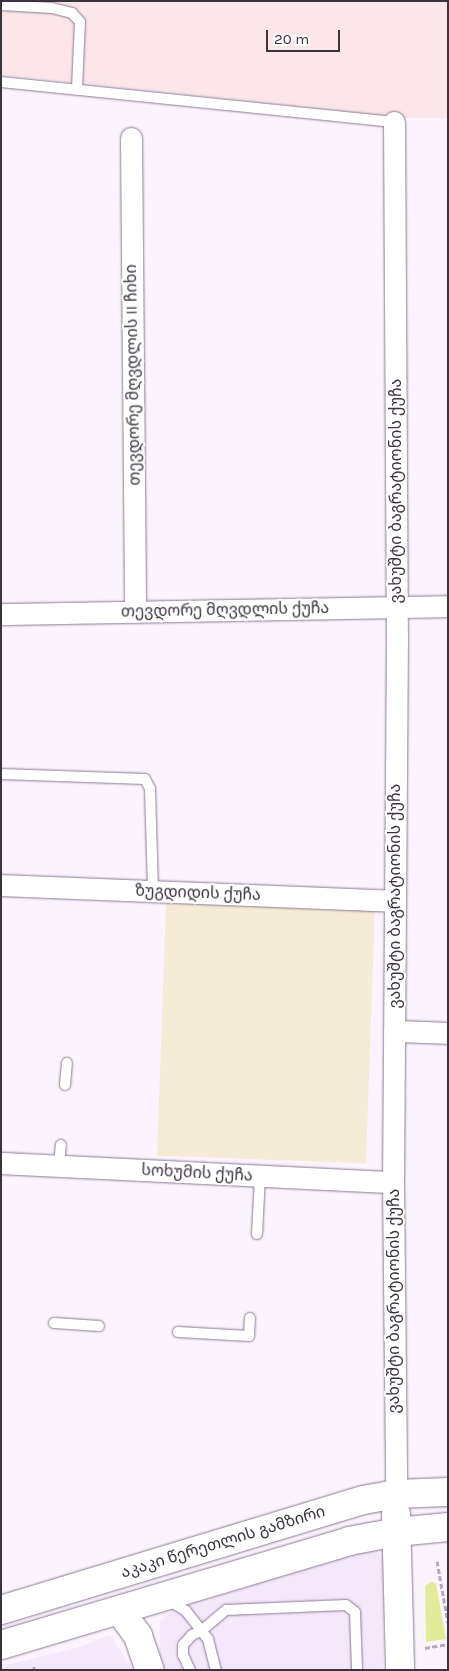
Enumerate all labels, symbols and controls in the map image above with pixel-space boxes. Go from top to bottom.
scale bar [269,20,343,52]
text: 20 m [274,30,309,48]
street label: თევდორე მღვდლის II ჩიხი [121,264,145,486]
street label: ვახუშტი ბაგრატიონის ქუჩა [386,379,406,603]
street label: თევდორე მღვდლის ქუჩა [121,599,329,621]
street label: ვახუშტი ბაგრატიონის ქუჩა [385,784,405,1008]
street label: ზუგდიდის ქუჩა [135,881,261,905]
street label: სოხუმის ქუჩა [141,1160,253,1186]
street label: ვახუშტი ბაგრატიონის ქუჩა [384,1189,404,1413]
street label: აკაკი წერეთლის გამზირი [119,1502,327,1582]

